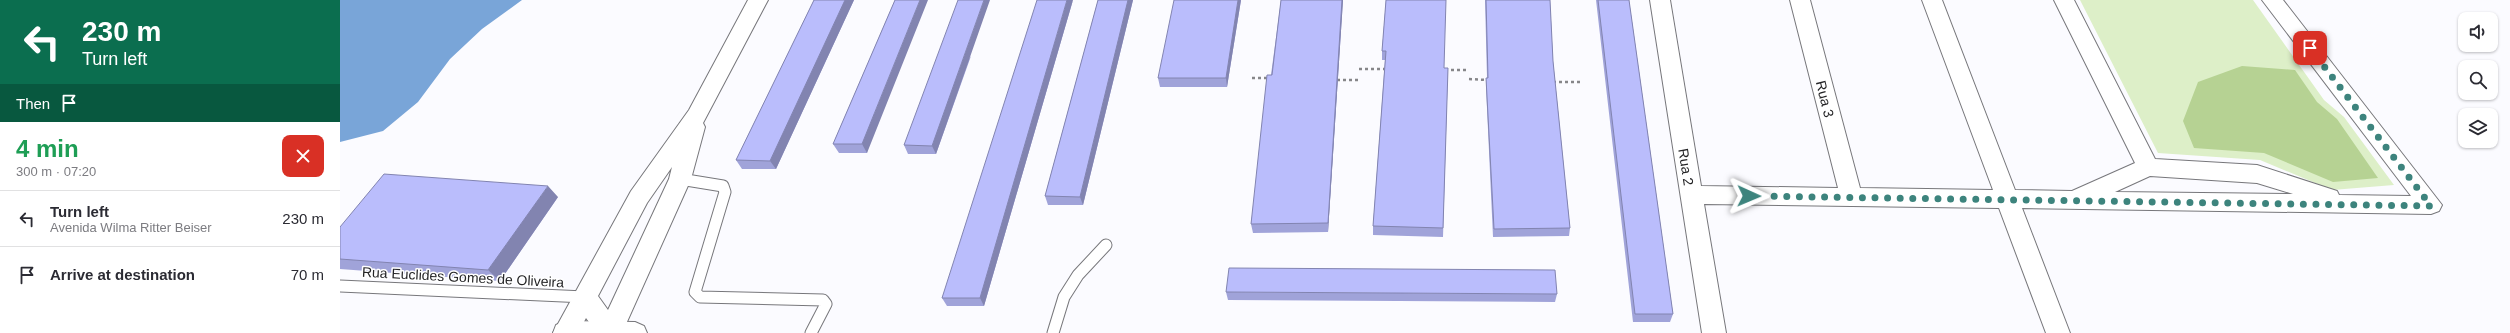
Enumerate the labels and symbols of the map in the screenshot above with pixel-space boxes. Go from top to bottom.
pin [2293,31,2327,65]
street label: Rua 3 [1813,79,1837,119]
street label: Rua 2 [1675,147,1697,187]
position arrow [1728,175,1770,217]
street label: Rua Euclides Gomes de Oliveira [362,264,565,290]

